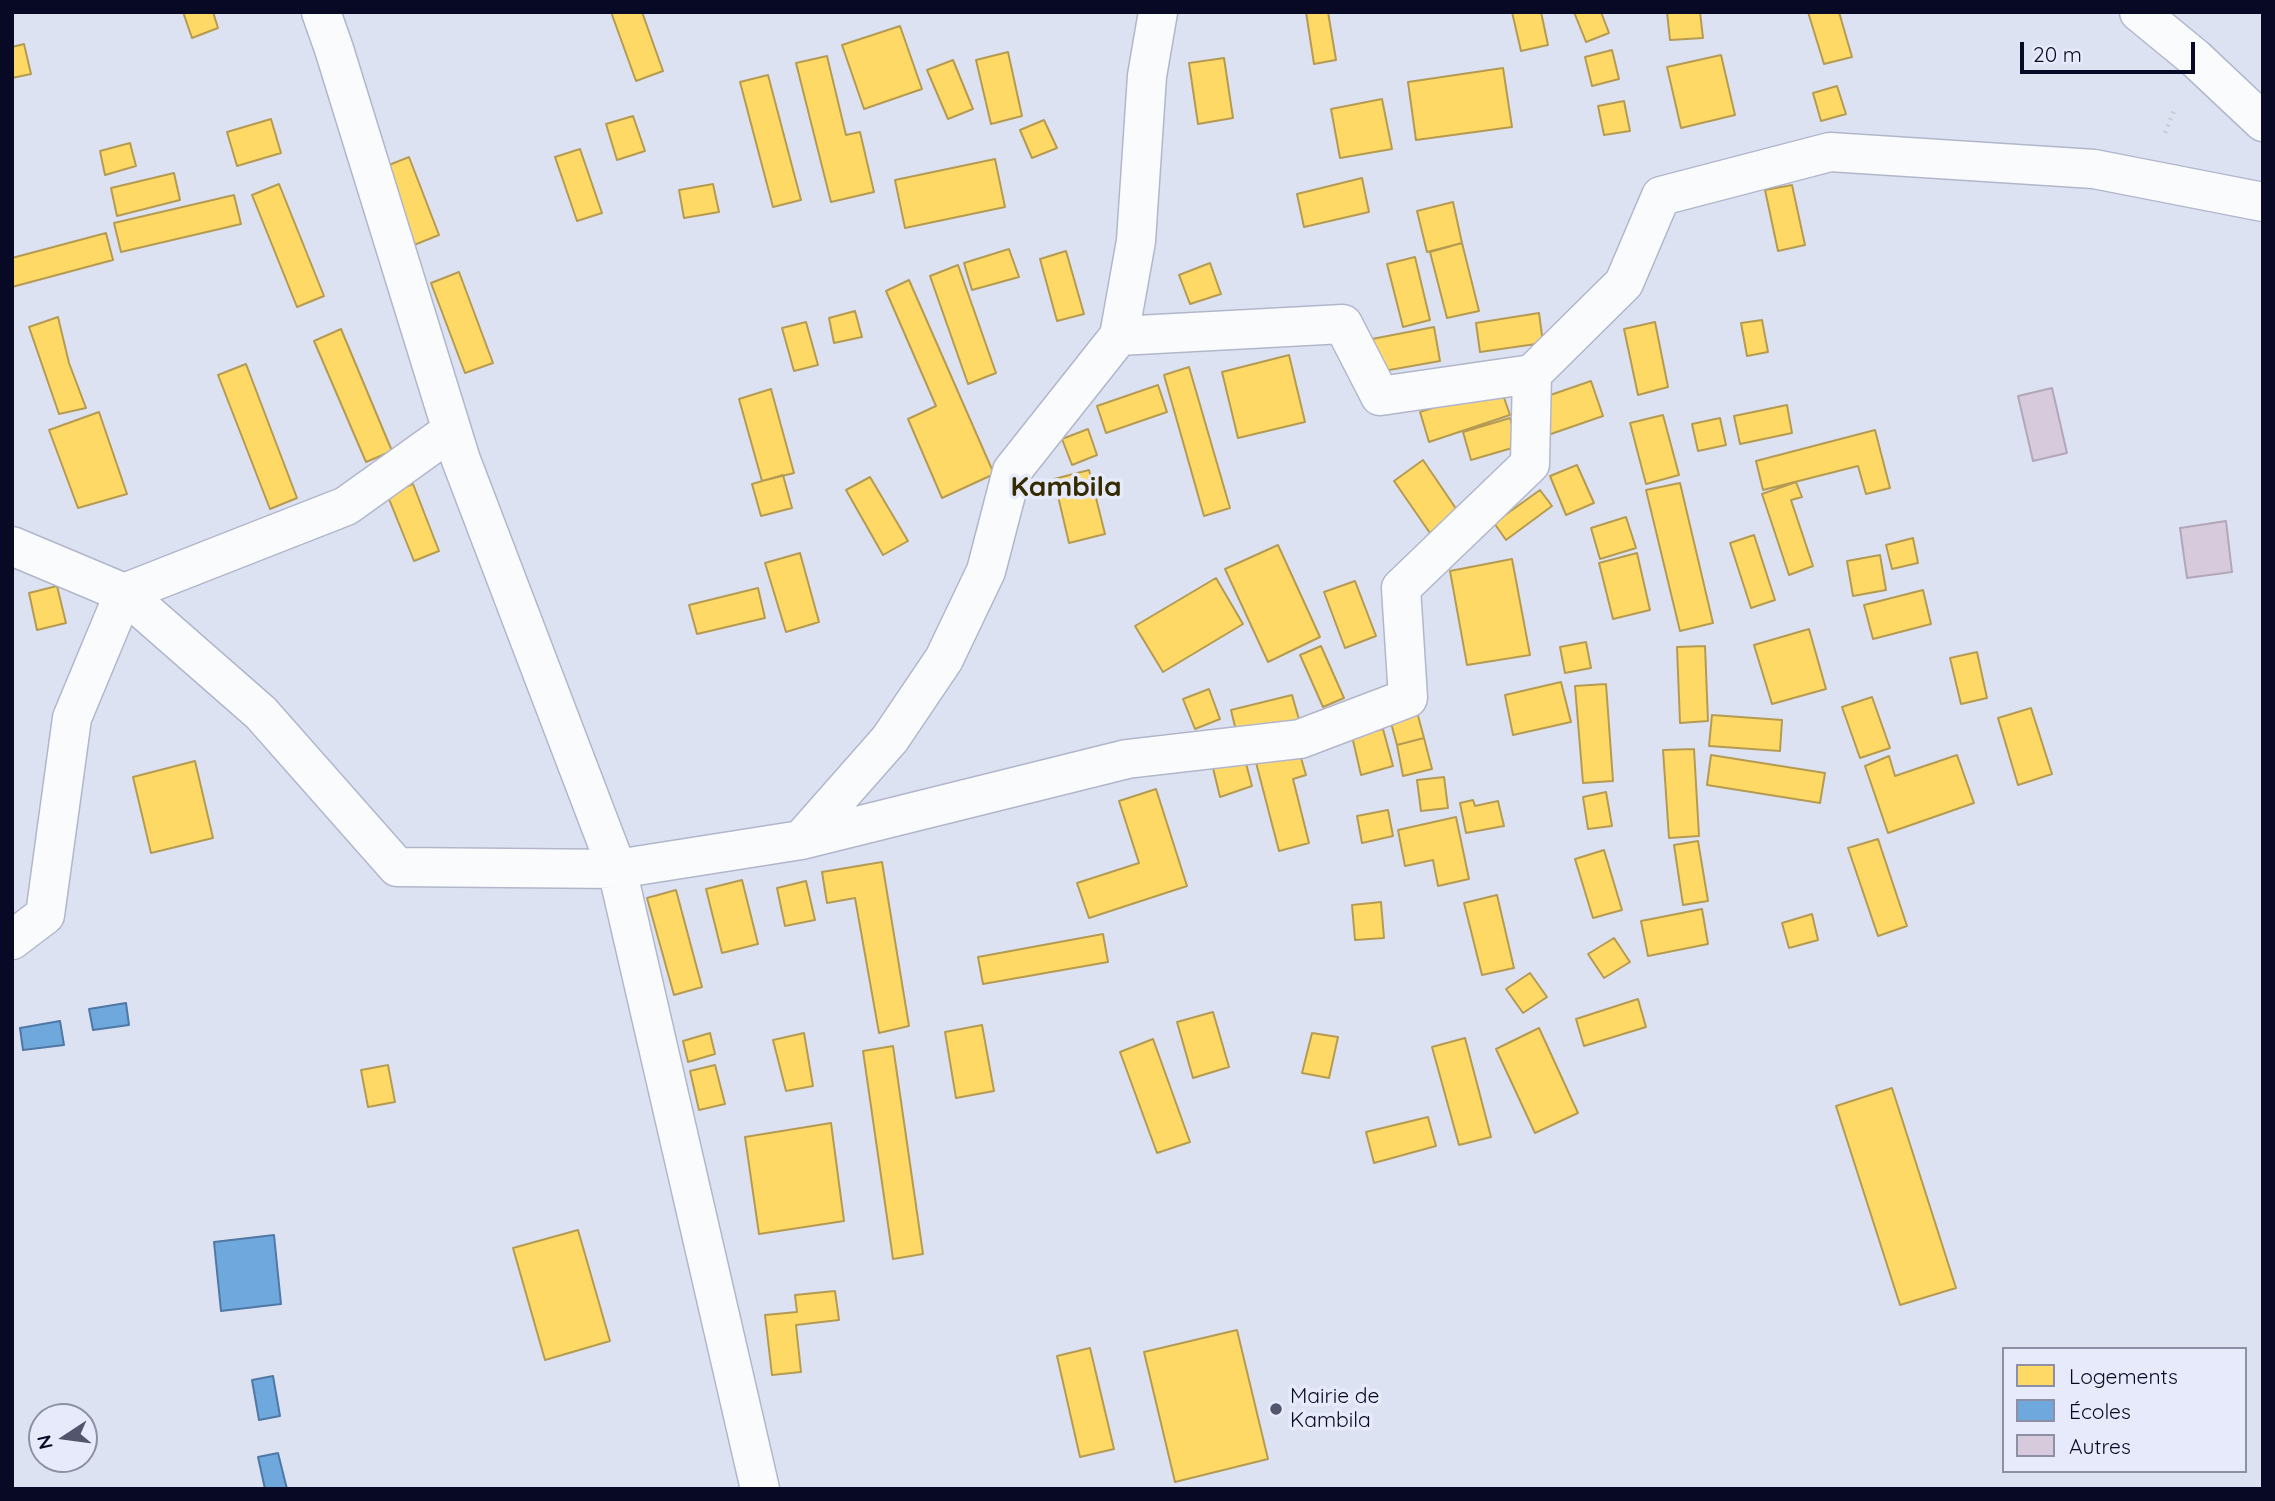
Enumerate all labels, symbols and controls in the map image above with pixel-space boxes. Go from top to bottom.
scale bar [2023,28,2198,72]
text: 20 m [2033,41,2082,67]
district label: Kambila [1010,471,1122,505]
legend [2002,1347,2247,1473]
text: Logements [2069,1363,2178,1389]
place label: Mairie de Kambila [1290,1384,1379,1434]
text: Écoles [2069,1398,2131,1424]
marker: Mairie de Kambila [1268,1401,1284,1417]
north arrow [28,1403,98,1473]
text: N [31,1433,58,1452]
text: Autres [2069,1433,2131,1459]

